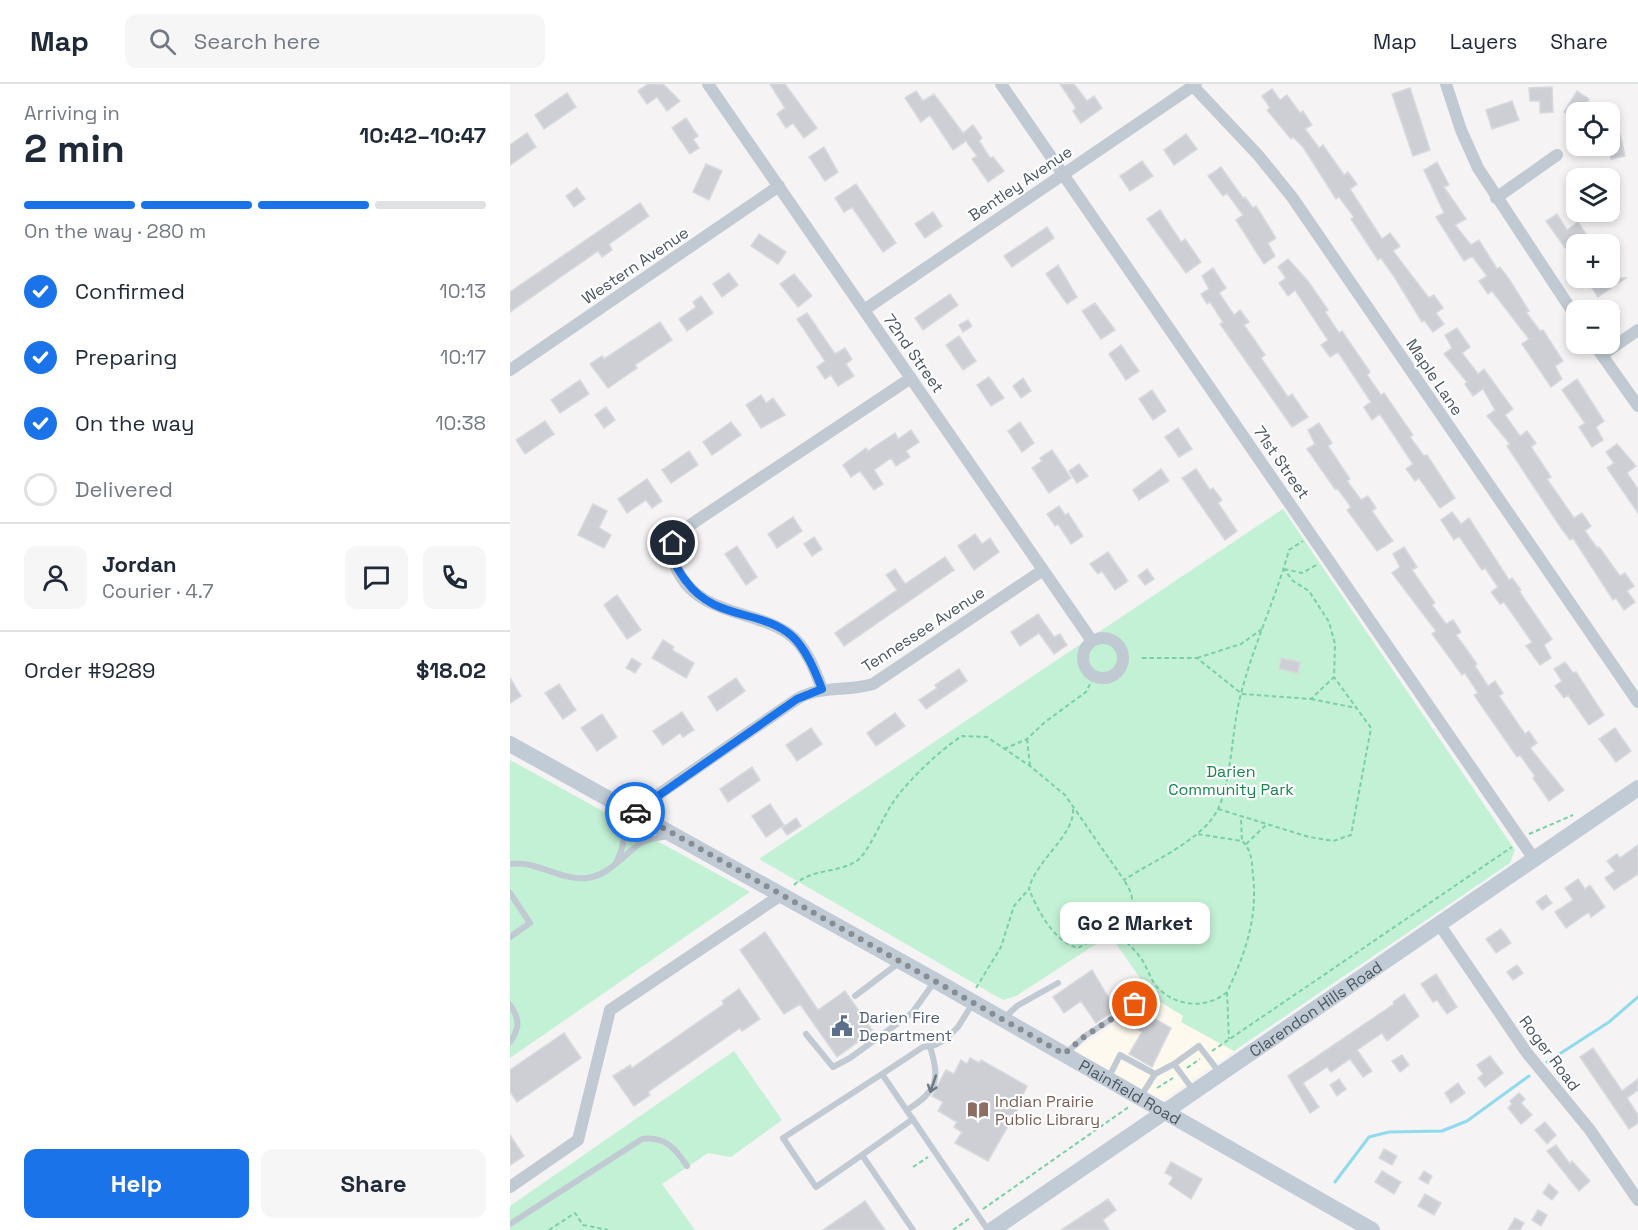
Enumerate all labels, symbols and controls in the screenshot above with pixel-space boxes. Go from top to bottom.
search box [125,14,545,68]
text: Map [30,23,89,59]
icon: search [146,25,179,58]
text: Search here [194,27,321,55]
text: Map [1373,28,1417,55]
text: Layers [1450,28,1517,55]
text: Share [1550,28,1608,55]
text: Arriving in [24,100,120,126]
map controls [1566,102,1620,354]
button: locate [1566,102,1620,156]
text: 10:42–10:47 [359,121,486,149]
text: 2 min [24,124,125,173]
street label: Bentley Avenue [964,141,1076,226]
button: layers [1566,168,1620,222]
text: On the way · 280 m [24,218,206,244]
street label: Western Avenue [578,222,693,309]
button: + [1566,234,1620,288]
icon: check [24,275,57,308]
text: Confirmed [75,277,185,305]
text: 10:13 [439,278,486,304]
button: − [1566,300,1620,354]
street label: 72nd Street [879,310,948,397]
street label: Maple Lane [1401,335,1468,420]
icon: check [24,341,57,374]
text: Preparing [75,343,177,371]
text: 10:17 [440,344,486,370]
icon: check [24,407,57,440]
text: On the way [75,409,194,437]
text: 10:38 [435,410,486,436]
street label: 71st Street [1249,422,1314,503]
text: Delivered [75,475,173,503]
pin [647,517,698,568]
icon: home [656,526,689,559]
button: person [24,546,87,609]
button: chat [345,546,408,609]
button: phone [423,546,486,609]
text: Jordan [102,550,177,578]
text: Courier · 4.7 [102,578,213,604]
street label: Tennessee Avenue [858,582,989,677]
text: Order #9289 [24,656,155,684]
text: $18.02 [416,656,486,684]
park label: Darien Community Park [1168,761,1294,800]
courier [605,782,665,842]
icon: car [619,796,652,829]
callout: Go 2 Market [1060,902,1210,944]
text: Go 2 Market [1077,910,1193,936]
street label: Clarendon Hills Road [1245,956,1386,1062]
pin [1109,978,1160,1029]
icon: bag [1118,987,1151,1020]
place label: Darien Fire Department [859,1007,952,1046]
street label: Roger Road [1514,1011,1585,1095]
public building icon: Darien Fire Department [830,1014,854,1038]
street label: Plainfield Road [1075,1055,1185,1130]
one-way arrow [927,1074,938,1092]
place label: Indian Prairie Public Library [995,1091,1100,1130]
library icon: Indian Prairie Public Library [966,1098,990,1122]
button: Help [24,1149,249,1218]
button: Share [261,1149,486,1218]

